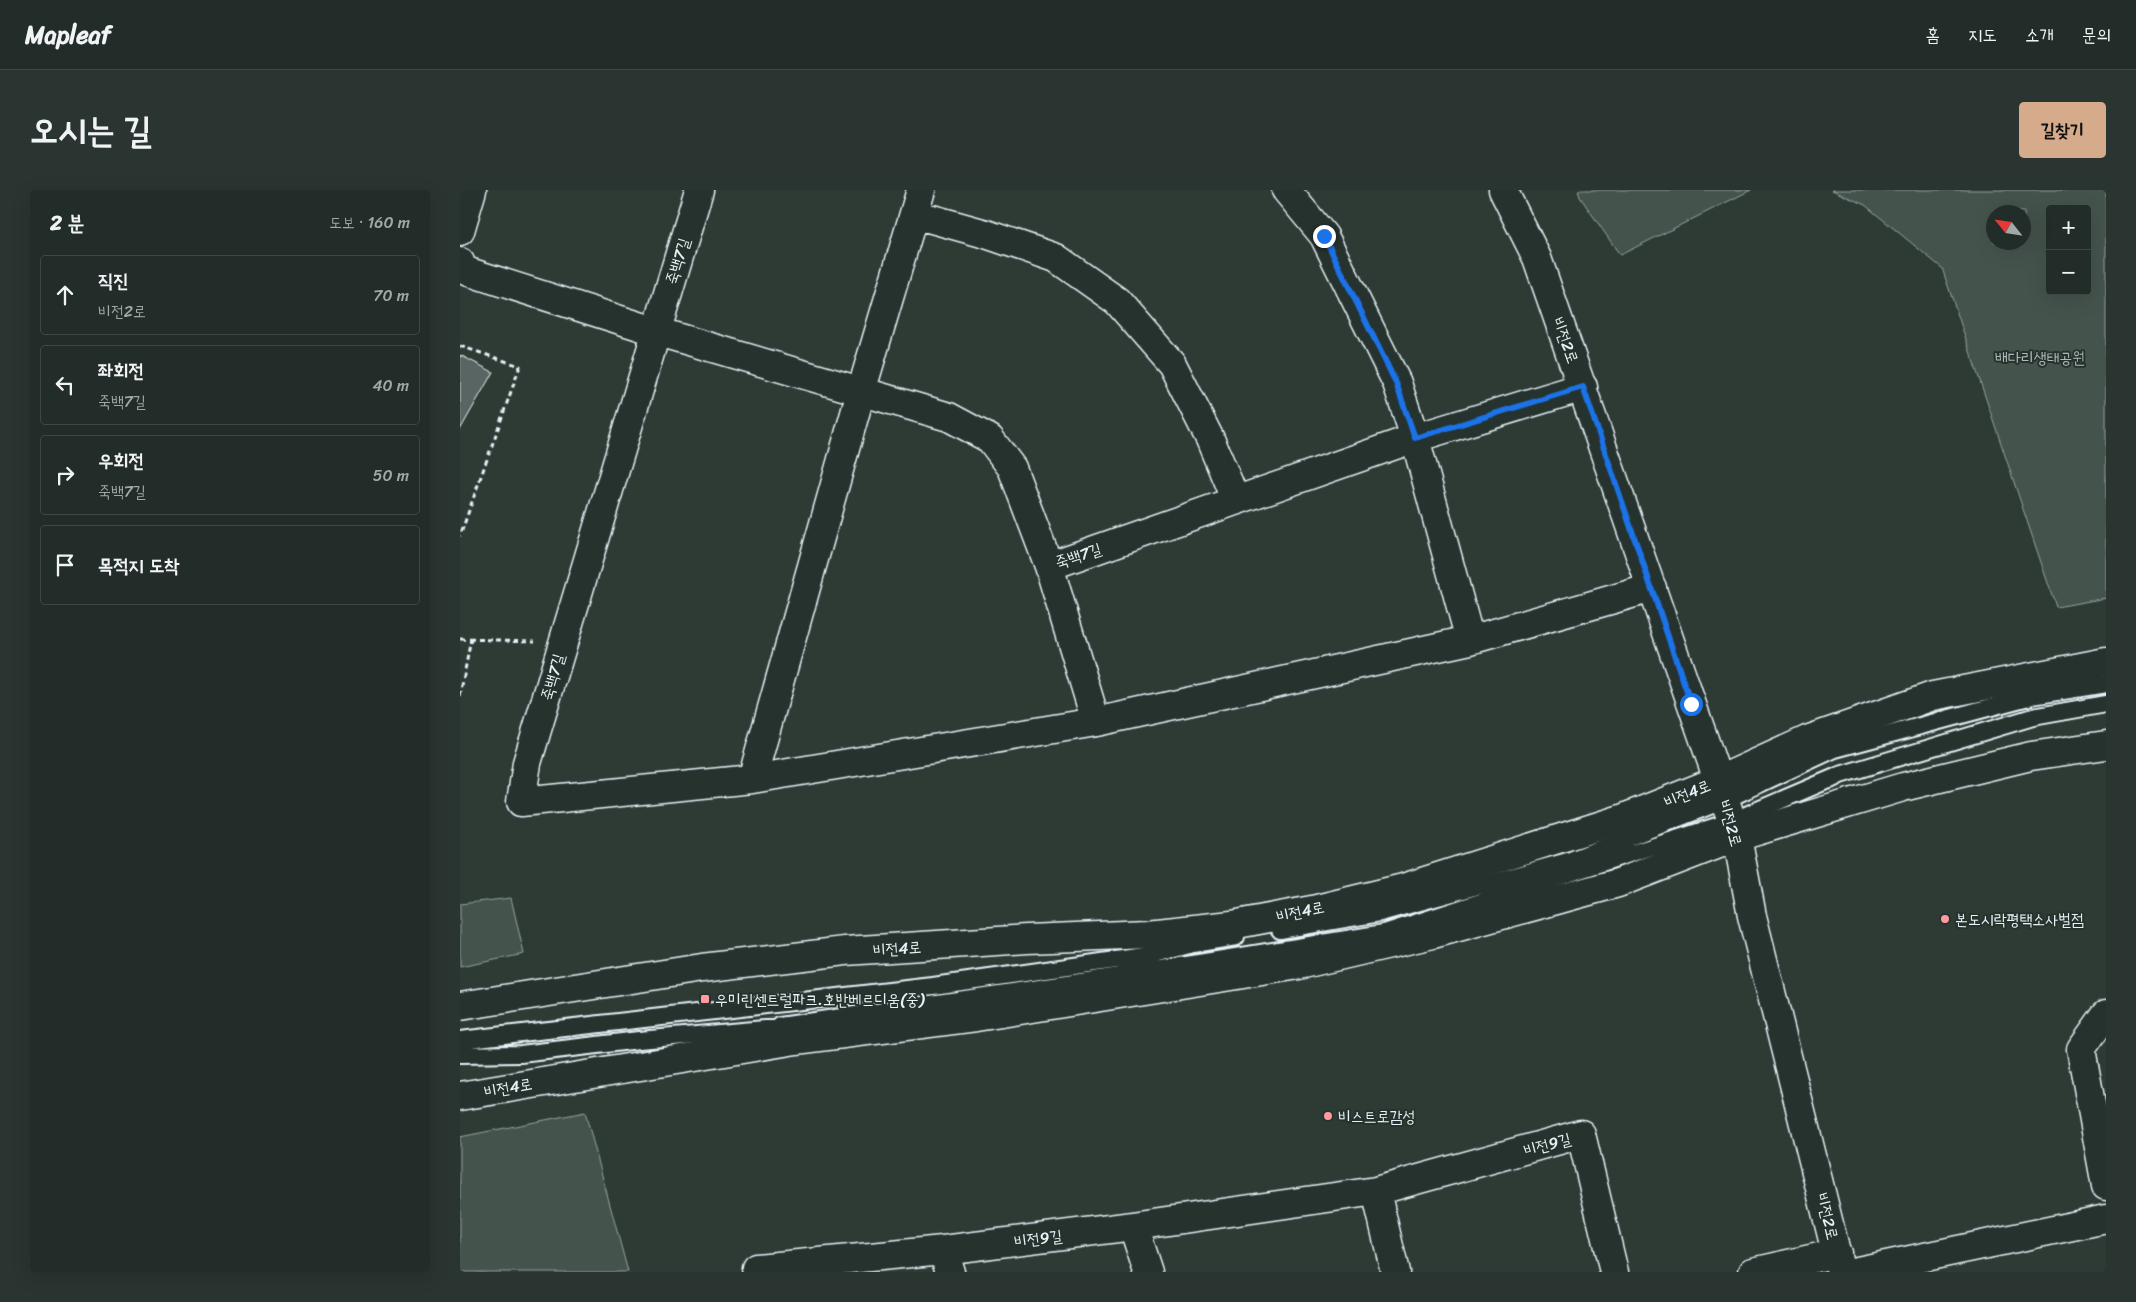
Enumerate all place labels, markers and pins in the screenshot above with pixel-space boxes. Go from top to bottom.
place label: 본도시락평택소사벌점 [1955,905,2084,934]
marker: 본도시락평택소사벌점 [1939,913,1951,925]
place label: 우미린센트럴파크.호반베르디움(중) [715,985,926,1014]
marker: 우미린센트럴파크.호반베르디움(중) [699,993,711,1005]
place label: 비스트로감성 [1338,1102,1415,1131]
marker: 비스트로감성 [1322,1110,1334,1122]

